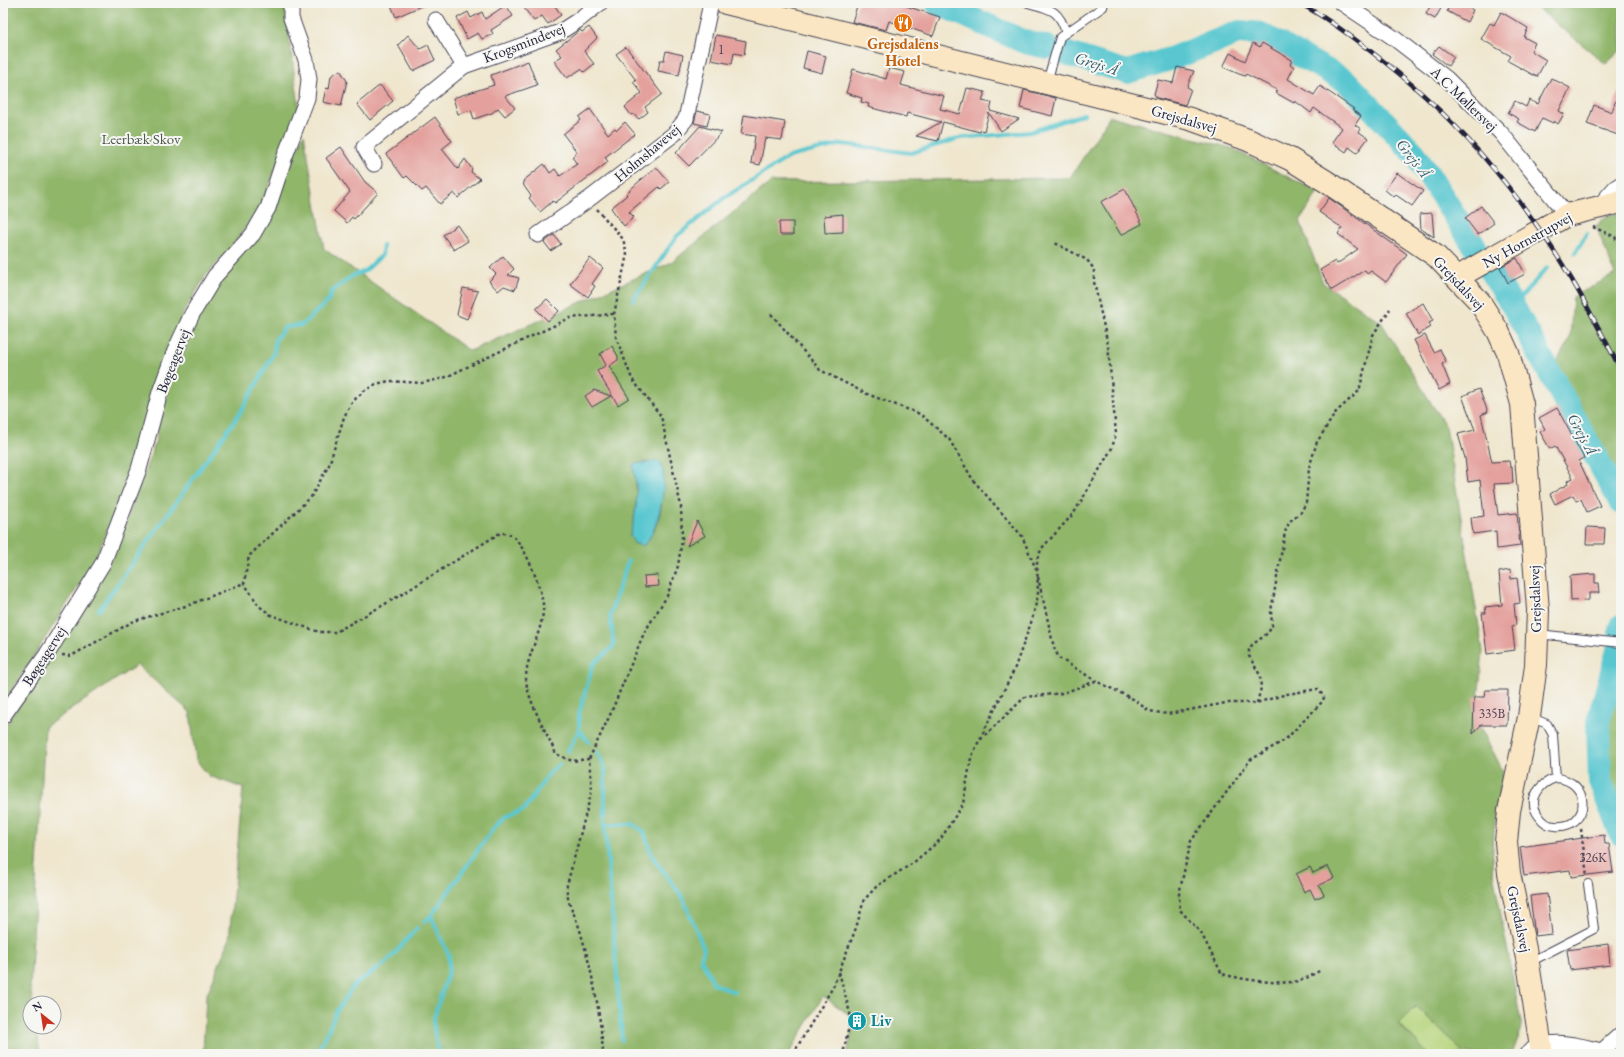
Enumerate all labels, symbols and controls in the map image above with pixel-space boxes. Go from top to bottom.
restaurant icon: Grejsdalens Hotel [892,12,914,34]
street label: Krogsmindevej [480,18,567,67]
place label: Grejsdalens Hotel [867,34,939,70]
house number: 1 [718,41,724,58]
water label: Grejs Å [1072,47,1123,80]
street label: A C Møllersvej [1426,61,1502,135]
street label: Grejsdalsvej [1149,100,1219,137]
street label: Holmshavevej [610,120,684,186]
park label: Leerbæk Skov [102,129,181,148]
water label: Grejs Å [1392,134,1437,184]
street label: Ny Hornstrupvej [1479,207,1575,272]
street label: Grejsdalsvej [1429,251,1489,314]
street label: Bøgeagervej [152,326,193,396]
water label: Grejs Å [1563,410,1603,460]
street label: Grejsdalsvej [1524,565,1545,633]
street label: Bøgeagervej [17,622,70,689]
house number: 335B [1479,705,1506,722]
house number: 326K [1579,849,1607,866]
street label: Grejsdalsvej [1503,884,1536,954]
north arrow [22,995,62,1035]
text: N [30,998,44,1015]
building icon: Liv [846,1010,868,1032]
place label: Liv [871,1011,892,1030]

